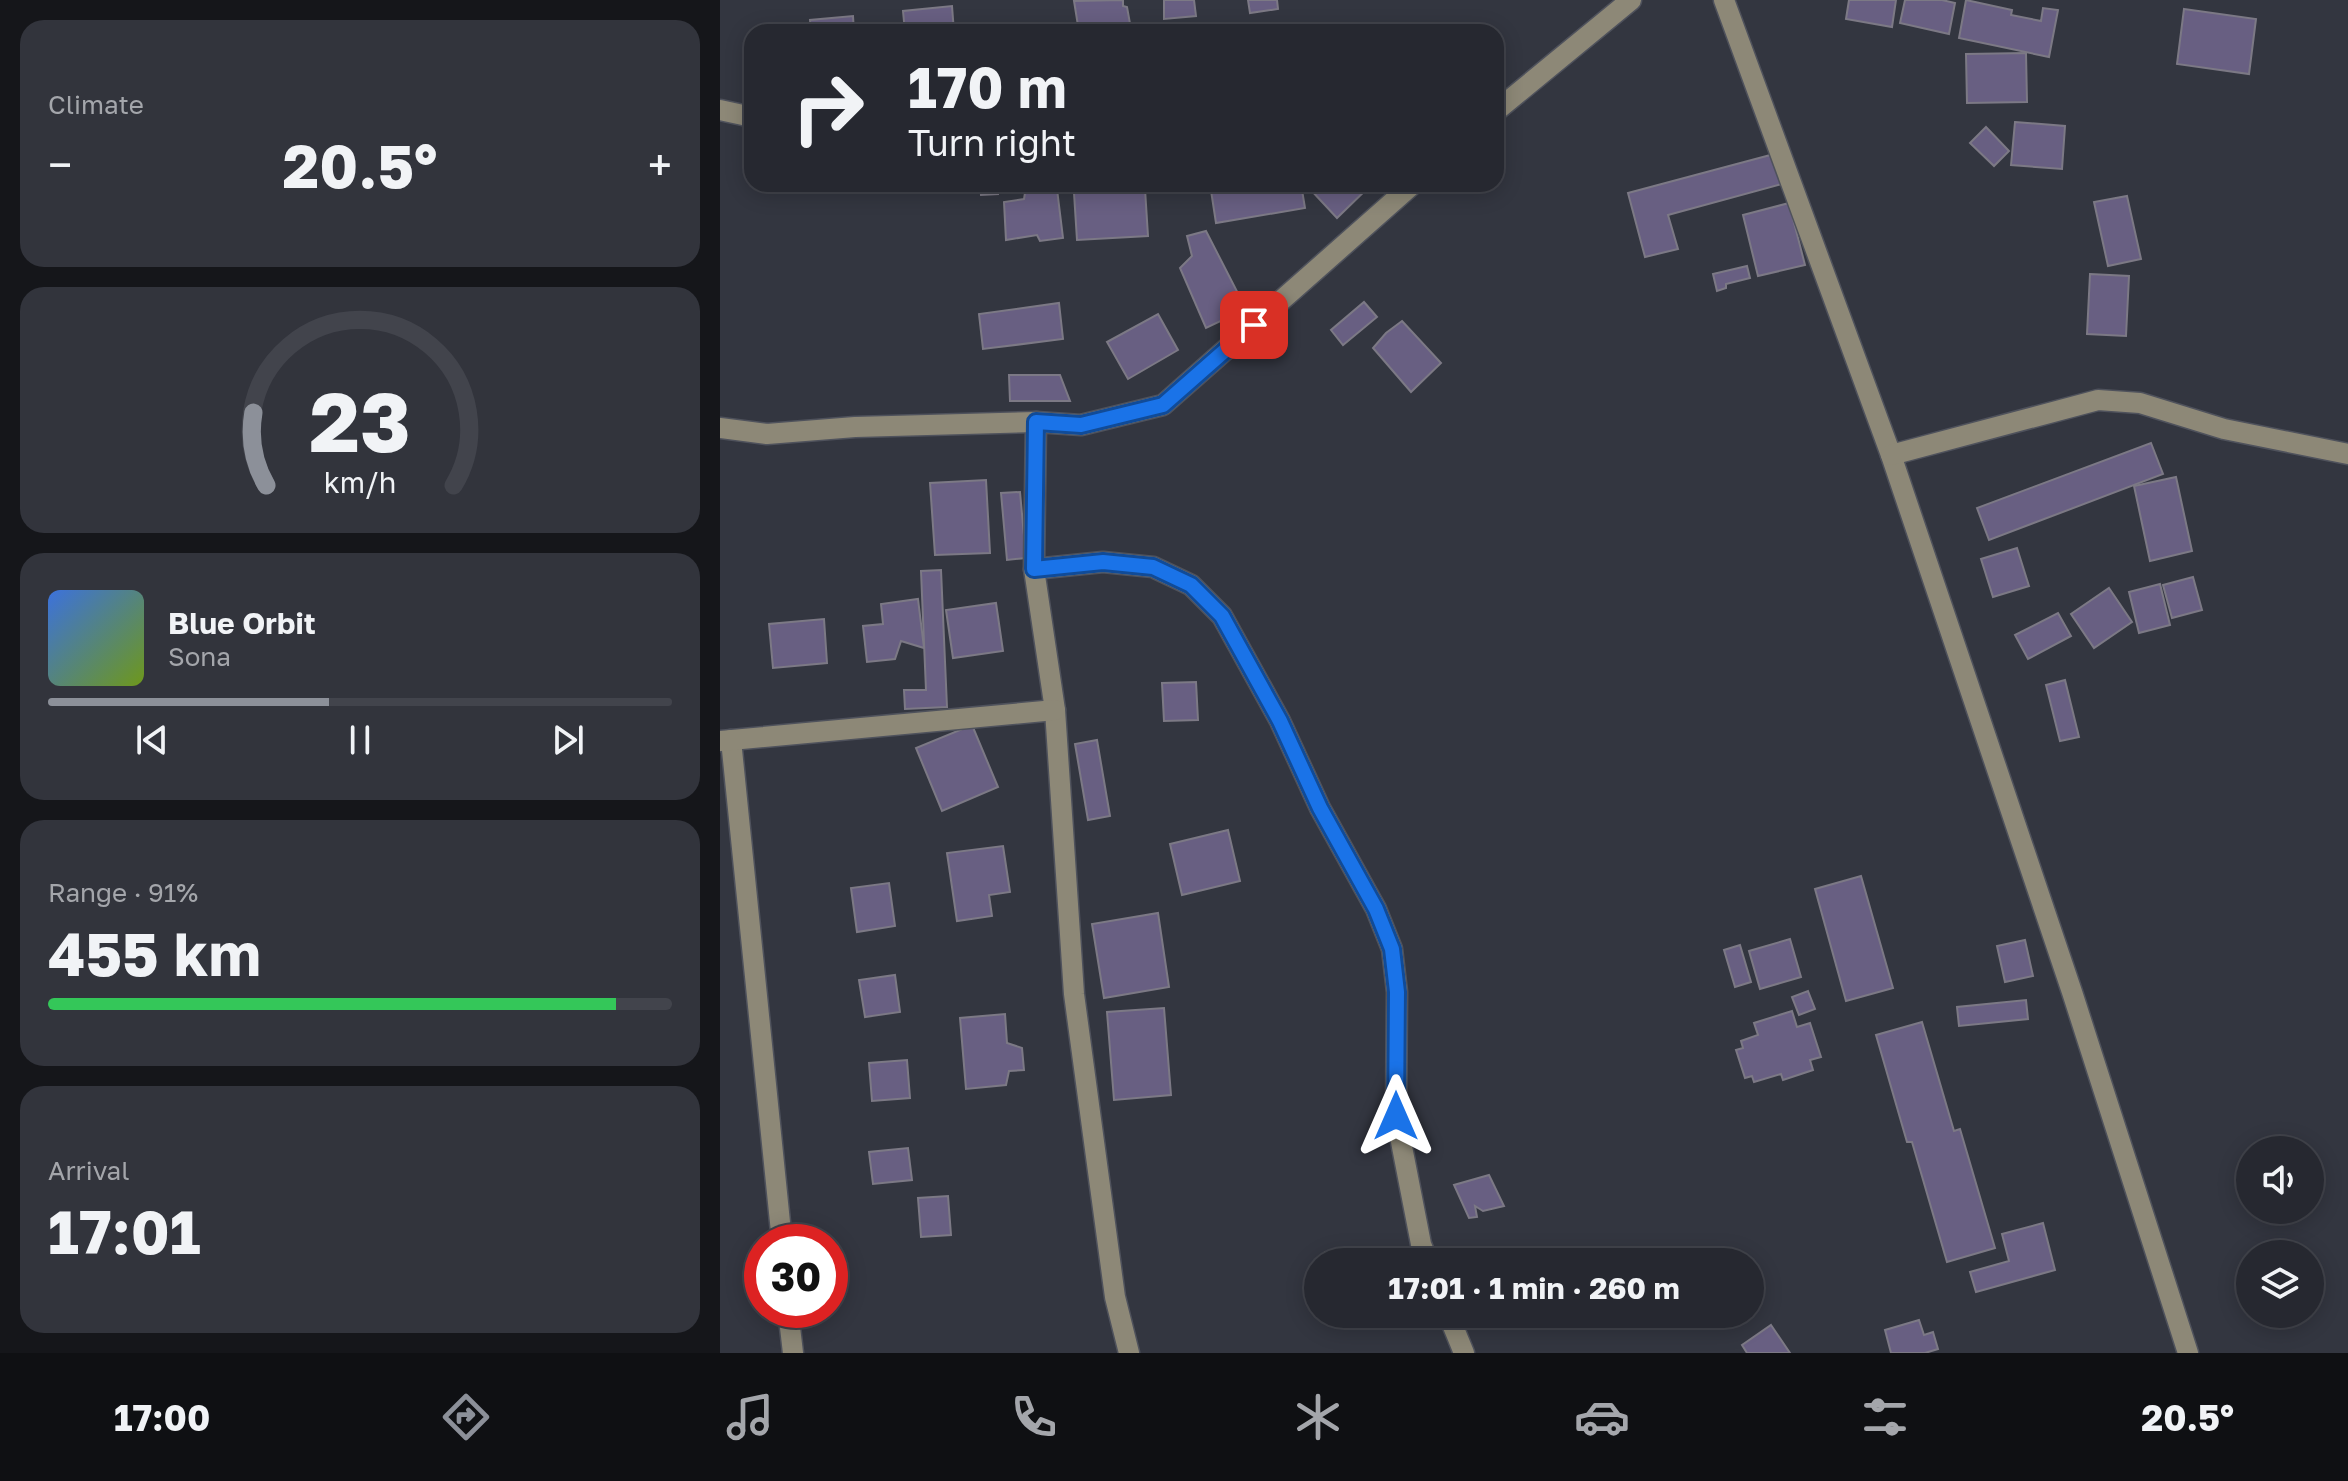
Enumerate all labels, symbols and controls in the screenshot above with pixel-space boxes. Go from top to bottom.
text: 170 m [908,53,1067,120]
icon: right [776,56,880,160]
text: Climate [48,89,144,120]
text: Turn right [908,121,1076,164]
text: 20.5° [283,129,437,201]
text: − [48,138,72,191]
text: + [648,138,672,191]
pin [1220,291,1288,359]
icon: arrive [1232,303,1276,347]
text: 23 [309,369,411,469]
text: km/h [324,465,396,499]
text: Blue Orbit [168,605,316,641]
text: Sona [168,641,231,672]
icon: previous [130,718,174,762]
icon: pause [338,718,382,762]
icon: next [546,718,590,762]
text: Range · 91% [48,877,198,908]
text: 455 km [48,917,261,989]
position arrow [1354,1074,1438,1158]
map controls [2236,1136,2324,1328]
button: sound [2236,1136,2324,1224]
text: Arrival [48,1155,129,1186]
text: 17:01 [48,1195,201,1267]
speed limit sign: 30 [744,1224,848,1328]
button: layers [2236,1240,2324,1328]
text: 17:01 · 1 min · 260 m [1388,1270,1680,1306]
icon: directions [438,1389,494,1445]
icon: music [722,1389,778,1445]
icon: phone [1006,1389,1062,1445]
icon: climate [1290,1389,1346,1445]
icon: car [1574,1389,1630,1445]
icon: filters [1857,1389,1913,1445]
text: 17:00 [114,1396,210,1439]
text: 20.5° [2141,1396,2234,1439]

